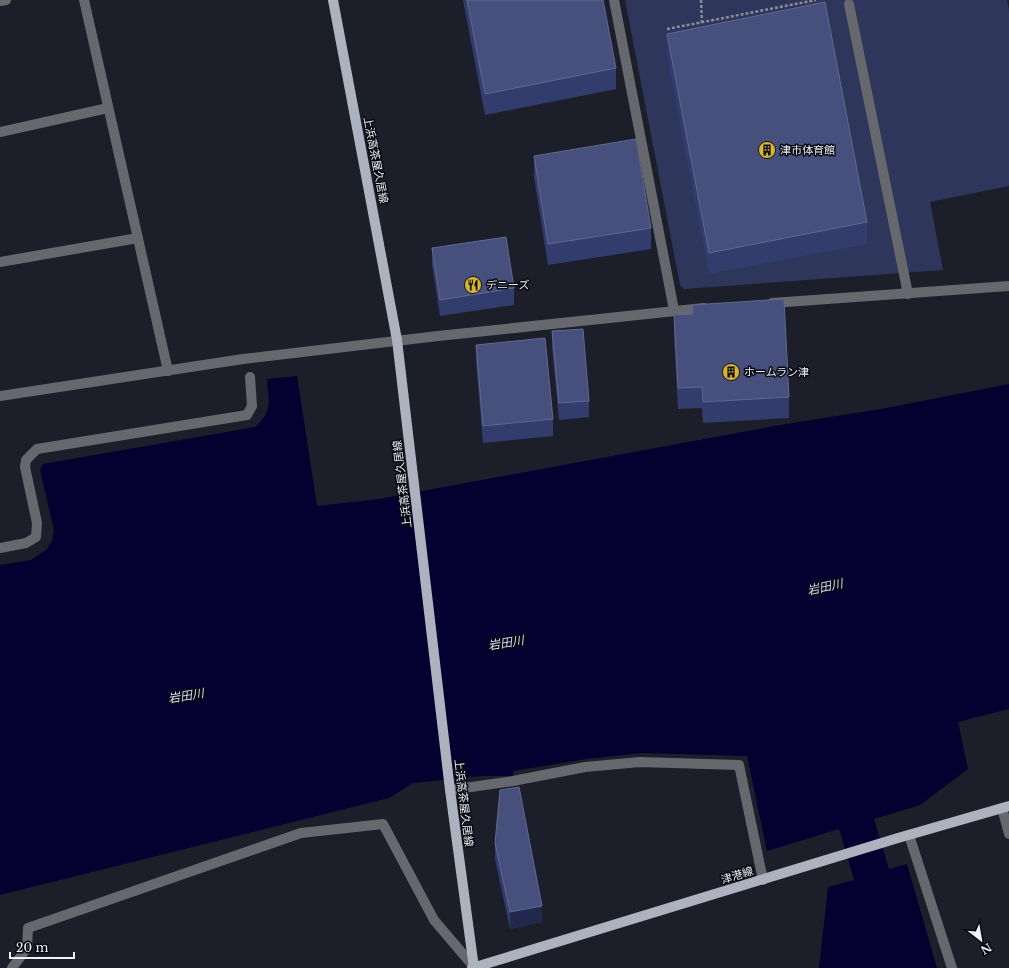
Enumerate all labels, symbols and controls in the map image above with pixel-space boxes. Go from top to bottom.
street label: 上浜高茶屋久居線 [361,115,391,205]
building icon: 津市体育館 [757,140,777,160]
place label: 津市体育館 [780,143,835,157]
restaurant icon: デニーズ [463,275,483,295]
place label: デニーズ [486,278,529,292]
building icon: ホームラン津 [721,362,741,382]
place label: ホームラン津 [744,365,809,379]
street label: 上浜高茶屋久居線 [390,439,414,529]
water label: 岩田川 [806,575,846,598]
water label: 岩田川 [487,632,527,653]
water label: 岩田川 [167,685,207,706]
street label: 上浜高茶屋久居線 [452,758,476,848]
street label: 津港線 [719,863,755,887]
north arrow [961,920,1001,960]
scale bar [10,934,74,960]
text: 20 m [16,940,48,955]
text: N [978,940,994,958]

